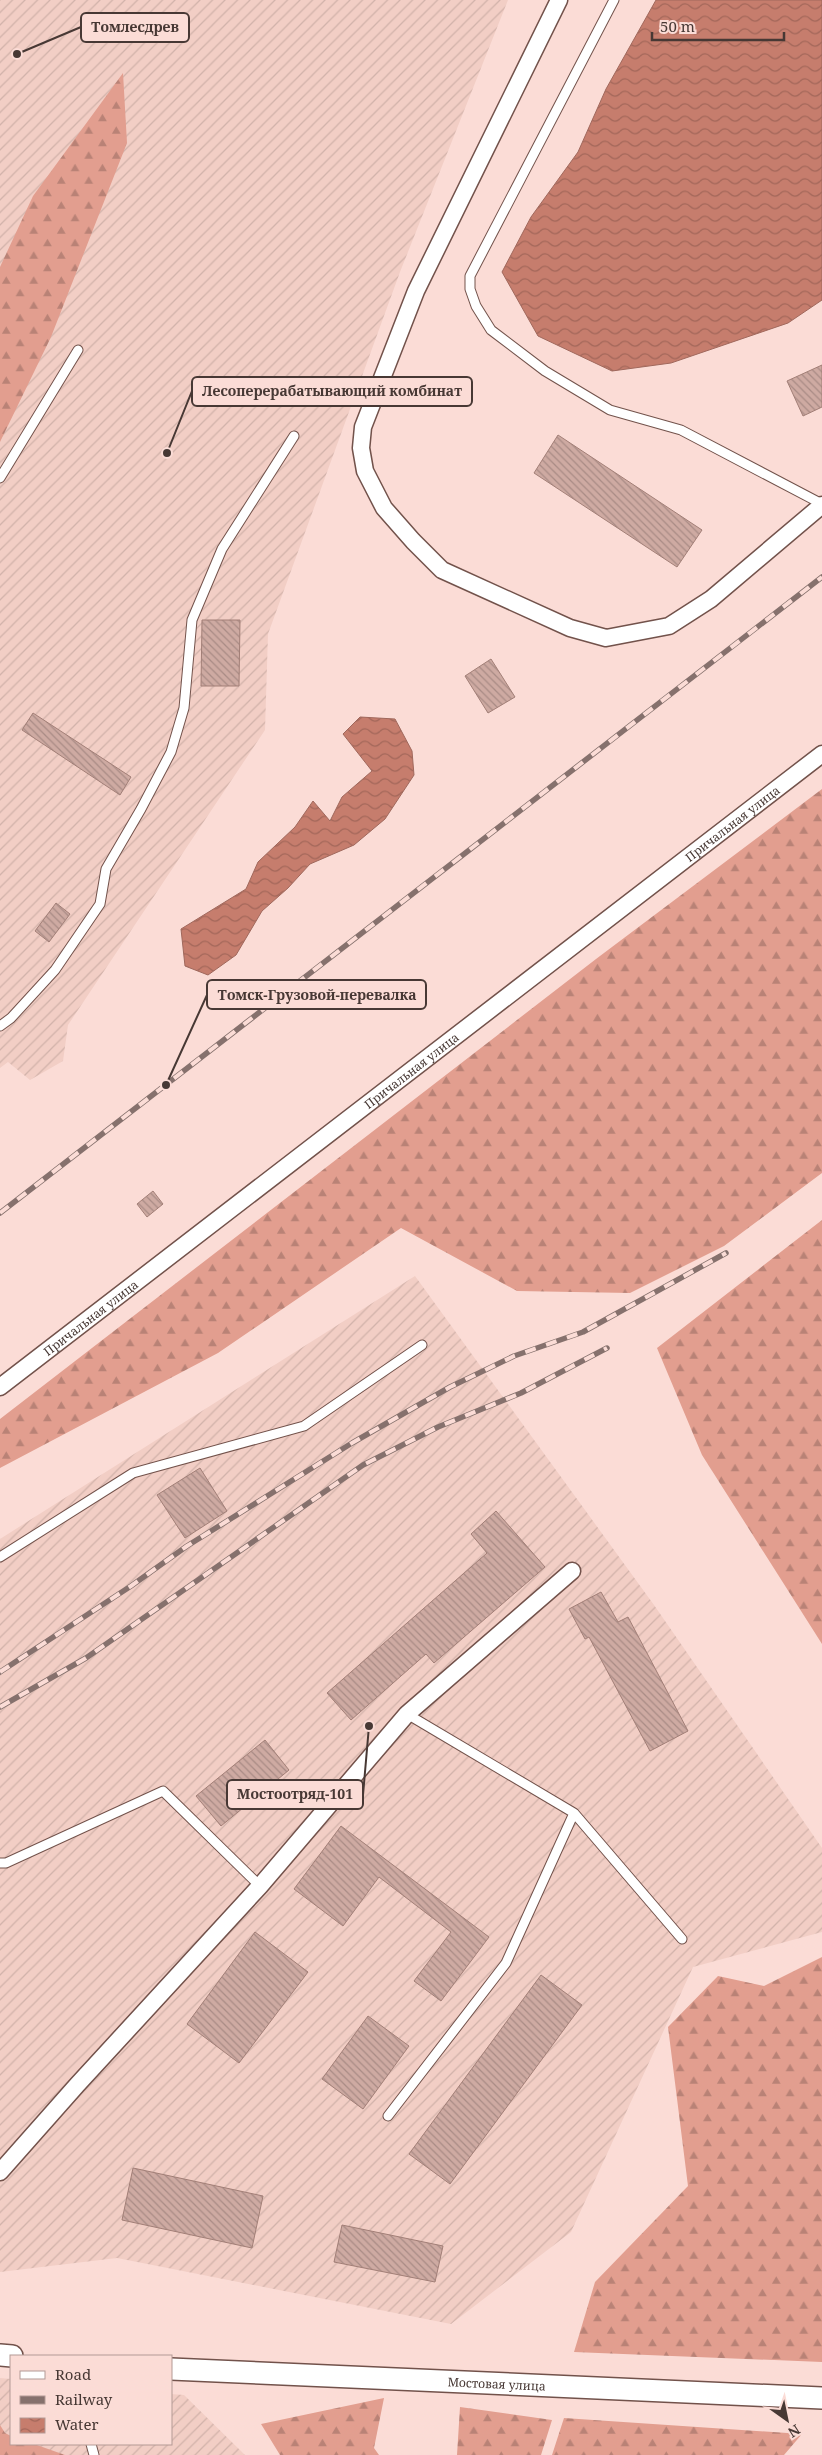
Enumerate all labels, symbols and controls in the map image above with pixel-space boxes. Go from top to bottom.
scale bar [652,10,784,42]
callout: Томлесдрев [81,13,189,42]
text: 50 m [660,16,695,36]
text: Томлесдрев [91,17,180,36]
callout: Лесоперерабатывающий комбинат [192,377,472,406]
text: Лесоперерабатывающий комбинат [202,381,462,400]
street label: Причальная улица [681,781,783,865]
callout: Томск-Грузовой-перевалка [207,980,426,1009]
text: Томск-Грузовой-перевалка [217,985,417,1004]
street label: Причальная улица [360,1028,462,1112]
street label: Причальная улица [39,1275,141,1359]
callout: Мостоотряд-101 [227,1780,363,1809]
text: Мостоотряд-101 [237,1784,353,1803]
legend [10,2355,172,2445]
text: Road [55,2364,91,2384]
street label: Мостовая улица [447,2373,546,2394]
text: Railway [55,2389,113,2409]
north arrow [762,2395,812,2445]
text: Water [55,2414,98,2434]
text: N [785,2420,804,2442]

